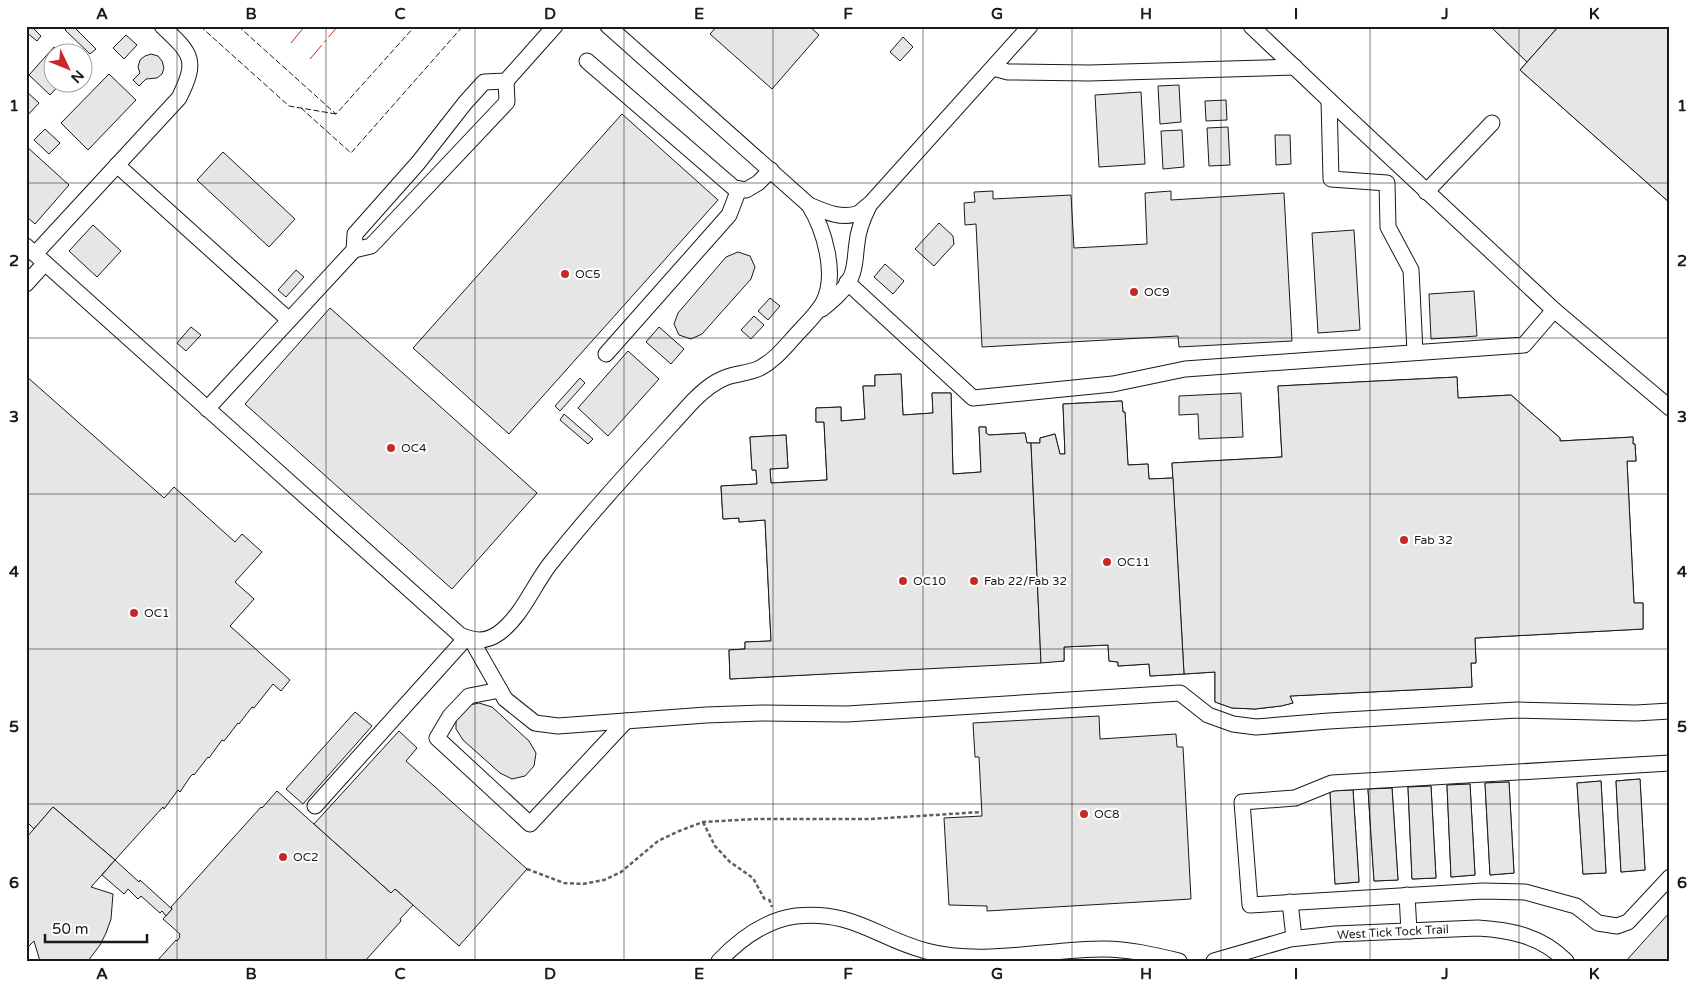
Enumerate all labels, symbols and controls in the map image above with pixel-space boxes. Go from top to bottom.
text: A [96,4,108,24]
text: B [245,4,257,24]
text: C [394,4,406,24]
text: D [544,4,556,24]
text: E [694,4,704,24]
text: F [843,4,853,24]
text: G [991,4,1003,24]
text: H [1140,4,1152,24]
text: I [1294,4,1298,24]
text: J [1440,4,1449,24]
text: K [1589,4,1600,24]
north arrow [42,42,92,92]
text: N [67,67,87,86]
text: 1 [9,96,19,116]
text: 1 [1677,96,1687,116]
text: 2 [9,251,19,271]
text: 2 [1677,251,1687,271]
place label: OC5 [575,267,601,281]
marker: OC5 [559,268,571,280]
place label: OC9 [1144,285,1170,299]
marker: OC9 [1128,286,1140,298]
text: 3 [9,407,19,427]
text: 3 [1677,407,1687,427]
place label: OC4 [401,441,427,455]
marker: OC4 [385,442,397,454]
place label: Fab 32 [1414,533,1453,547]
marker: Fab 32 [1398,534,1410,546]
place label: OC11 [1117,555,1150,569]
marker: OC11 [1101,556,1113,568]
text: 4 [9,562,19,582]
text: 4 [1677,562,1687,582]
place label: OC10 [913,574,947,588]
place label: Fab 22/Fab 32 [984,574,1067,588]
marker: OC10 [897,575,909,587]
marker: Fab 22/Fab 32 [968,575,980,587]
place label: OC1 [144,606,170,620]
marker: OC1 [128,607,140,619]
text: 5 [9,717,19,737]
text: 5 [1677,717,1687,737]
place label: OC8 [1094,807,1120,821]
marker: OC8 [1078,808,1090,820]
place label: OC2 [293,850,319,864]
marker: OC2 [277,851,289,863]
text: 6 [9,873,19,893]
text: 6 [1677,873,1687,893]
scale bar [45,912,148,944]
text: 50 m [52,920,89,938]
street label: West Tick Tock Trail [1337,922,1449,942]
text: A [96,964,108,984]
text: B [245,964,257,984]
text: C [394,964,406,984]
text: D [544,964,556,984]
text: E [694,964,704,984]
text: F [843,964,853,984]
text: G [991,964,1003,984]
text: H [1140,964,1152,984]
text: I [1294,964,1298,984]
text: J [1440,964,1449,984]
text: K [1589,964,1600,984]

